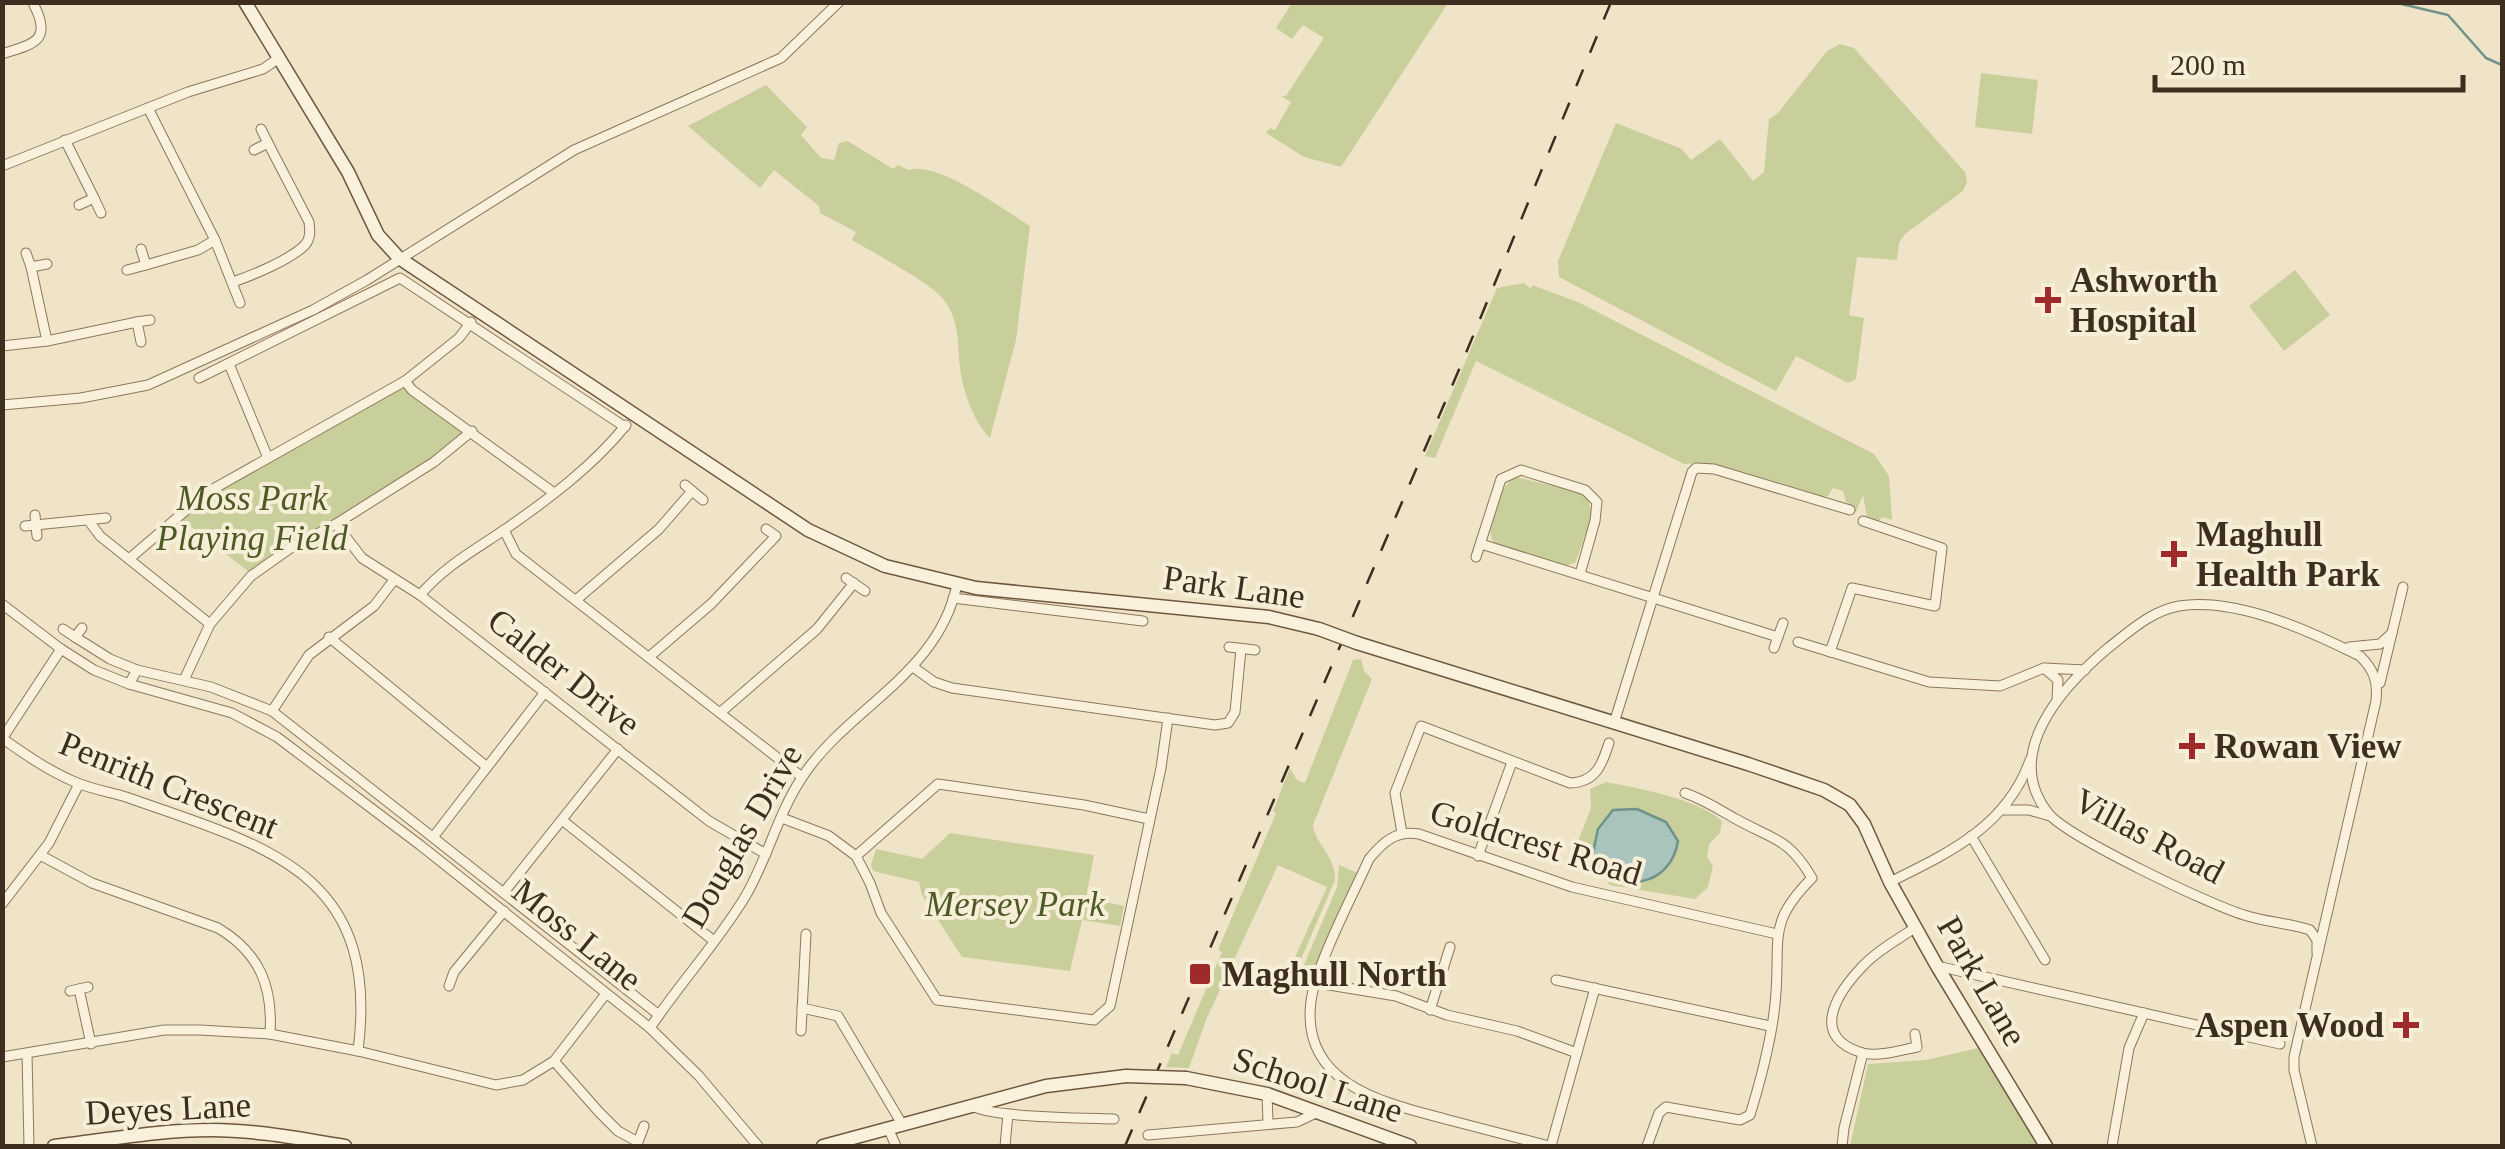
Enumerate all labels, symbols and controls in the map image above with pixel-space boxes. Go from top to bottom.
scale bar [2155,30,2462,92]
text: 200 m [2170,48,2246,81]
place label: Ashworth Hospital [2070,261,2218,340]
marker: Ashworth Hospital [2035,287,2061,313]
park label: Moss Park Playing Field [155,479,348,558]
place label: Maghull Health Park [2196,515,2380,594]
marker: Maghull Health Park [2161,541,2187,567]
street label: Park Lane [1161,558,1307,616]
street label: Calder Drive [480,601,648,743]
street label: Penrith Crescent [54,723,284,847]
place label: Rowan View [2214,727,2402,766]
marker: Rowan View [2179,733,2205,759]
street label: Douglas Drive [674,737,810,935]
street label: Villas Road [2067,780,2231,892]
street label: Goldcrest Road [1426,792,1647,894]
street label: Moss Lane [505,871,649,999]
park label: Mersey Park [924,885,1106,924]
street label: Park Lane [1929,909,2035,1053]
place label: Maghull North [1222,955,1447,994]
marker: Maghull North [1187,961,1213,987]
place label: Aspen Wood [2195,1006,2385,1045]
marker: Aspen Wood [2393,1012,2419,1038]
street label: School Lane [1228,1039,1408,1131]
street label: Deyes Lane [84,1085,252,1133]

